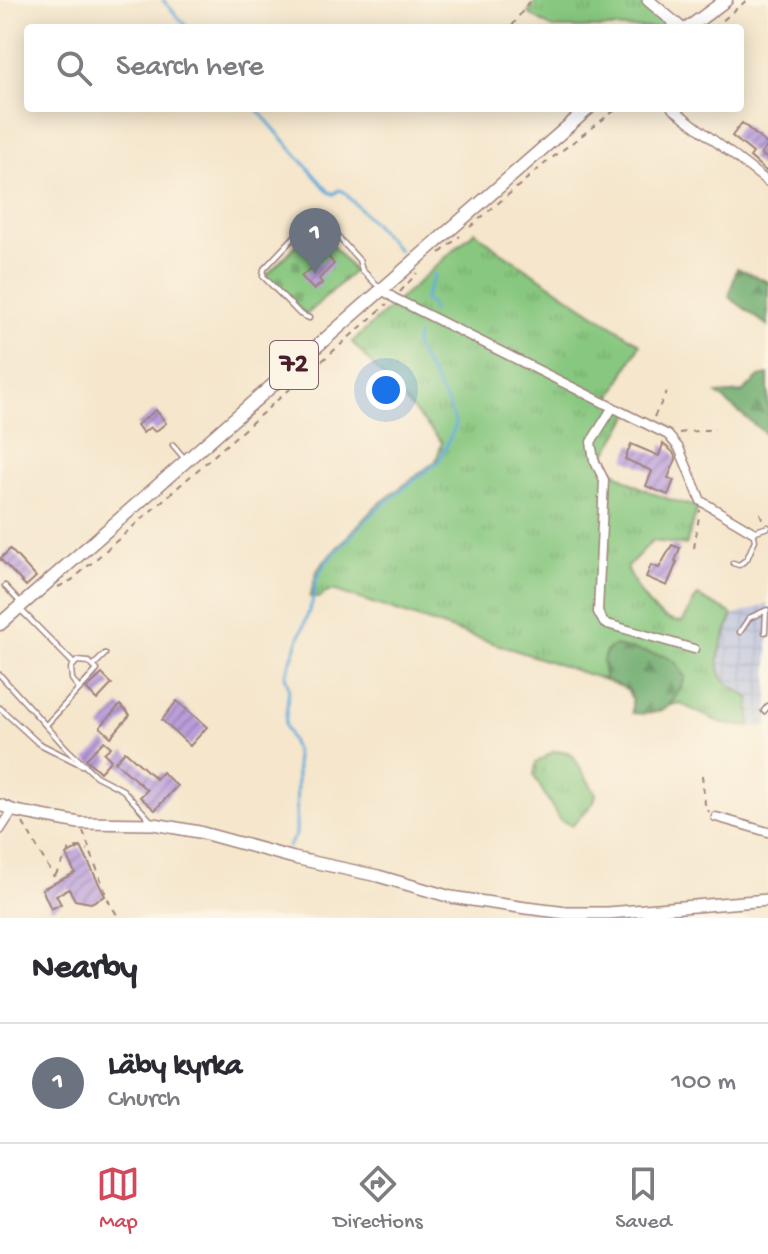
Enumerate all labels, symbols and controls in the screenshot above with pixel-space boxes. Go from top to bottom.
search box [24,24,744,112]
icon: search [52,46,96,90]
text: Search here [116,51,264,86]
pin: 1 [289,208,341,274]
road number: 72 [270,341,318,389]
your location [366,370,406,410]
text: Nearby [32,950,137,990]
text: Läby kyrka [108,1050,242,1085]
text: 1 [53,1068,63,1099]
text: 100 m [671,1068,736,1099]
text: Church [108,1085,180,1116]
tab: Map [96,1162,140,1236]
tab: Directions [333,1162,423,1236]
tab: Saved [615,1162,672,1236]

